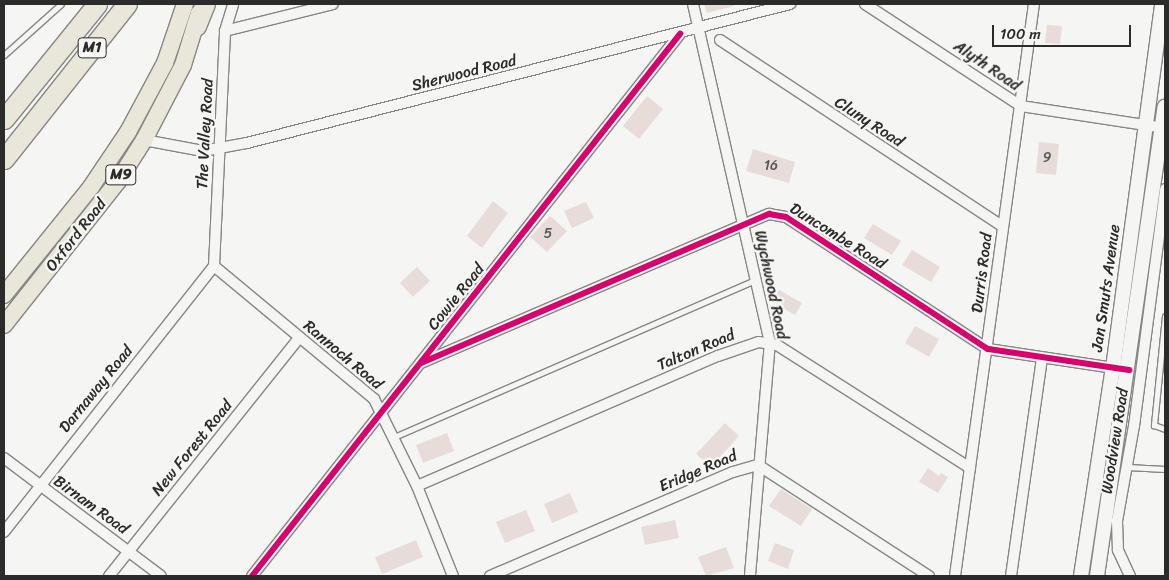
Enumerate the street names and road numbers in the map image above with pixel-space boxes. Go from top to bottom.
road number: M1 [77,36,107,60]
street label: Alyth Road [950,37,1024,95]
street label: Sherwood Road [410,51,518,95]
street label: The Valley Road [193,79,217,189]
street label: Cluny Road [831,93,907,151]
road number: M9 [105,162,137,188]
street label: Oxford Road [42,195,110,275]
street label: Duncombe Road [786,199,890,273]
street label: Jan Smuts Avenue [1088,223,1124,353]
street label: Wychwood Road [750,229,792,341]
street label: Durris Road [968,232,996,314]
street label: Cowie Road [423,260,489,334]
street label: Rannoch Road [299,316,387,394]
street label: Talton Road [654,325,738,375]
street label: Darnaway Road [55,342,137,436]
street label: Woodview Road [1097,387,1133,495]
street label: New Forest Road [147,396,237,500]
street label: Eridge Road [656,446,740,496]
street label: Birnam Road [50,471,132,539]

